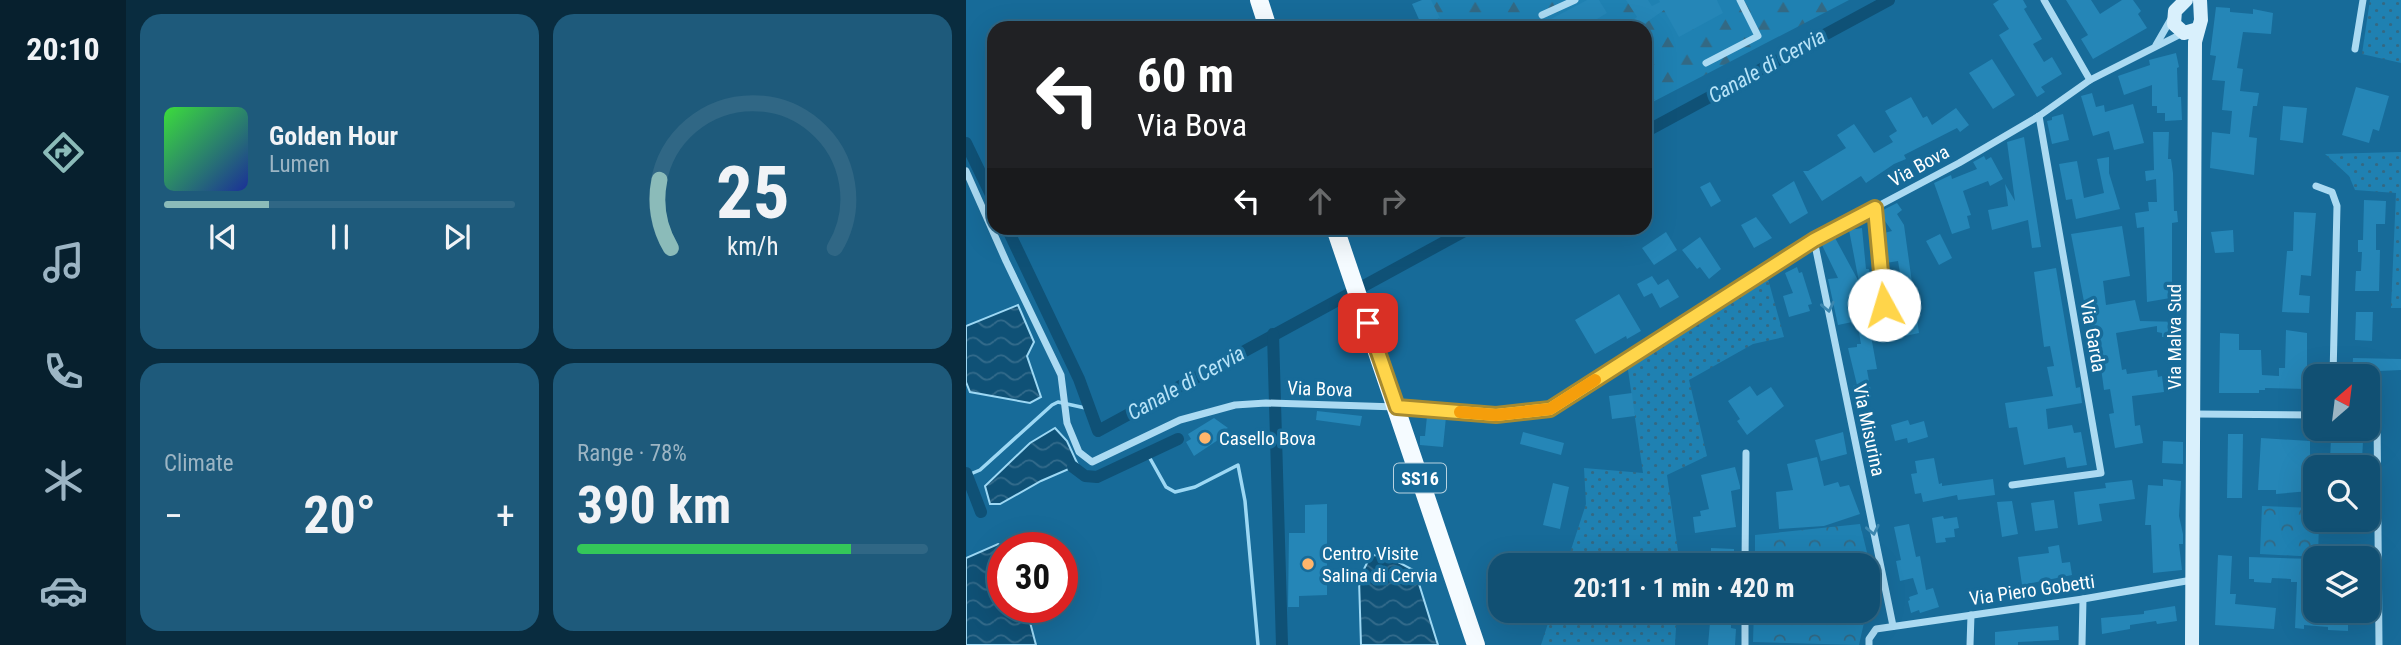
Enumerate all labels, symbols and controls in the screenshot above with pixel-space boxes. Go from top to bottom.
water label: Canale di Cervia [1704,24,1830,108]
text: 20:10 [26,30,100,68]
text: 60 m [1137,47,1234,104]
icon: left [1022,49,1113,140]
text: Via Bova [1137,106,1247,144]
text: Golden Hour [269,121,398,151]
icon: directions [39,128,88,177]
street label: Via Bova [1885,140,1953,192]
text: 25 [716,150,789,236]
text: Lumen [269,151,330,178]
icon: left [1228,182,1266,220]
icon: ahead [1301,182,1339,220]
icon: right [1374,182,1412,220]
icon: previous [204,218,242,256]
icon: pause [321,218,359,256]
icon: next [438,218,476,256]
text: km/h [727,232,778,261]
icon: music [39,238,88,287]
position arrow [1847,268,1921,342]
street label: Via Malva Sud [2163,284,2186,390]
pin [1338,293,1398,353]
street label: Via Garda [2075,298,2111,374]
one-way arrow [1819,301,1834,313]
icon: arrive [1349,304,1387,342]
water label: Canale di Cervia [1123,341,1249,425]
icon: phone [39,347,88,396]
north arrow [2303,364,2380,441]
map controls [2303,364,2380,623]
street label: Via Bova [1287,376,1353,402]
street label: Via Misurina [1848,382,1890,478]
place label: Casello Bova [1219,427,1316,450]
marker: Casello Bova [1197,430,1213,446]
text: Range · 78% [577,440,687,467]
text: Climate [164,450,234,477]
button: search [2303,455,2380,532]
icon: climate [39,456,88,505]
road number: SS16 [1394,464,1446,492]
text: 390 km [577,475,731,536]
text: 20° [303,485,376,546]
text: − [164,494,183,538]
text: + [496,494,515,538]
one-way arrow [1865,524,1880,536]
speed limit sign: 30 [987,532,1078,623]
place label: Centro Visite Salina di Cervia [1322,542,1438,587]
button: layers [2303,546,2380,623]
marker: Centro Visite Salina di Cervia [1300,556,1316,572]
icon: car [39,566,88,615]
street label: Via Piero Gobetti [1968,570,2096,610]
text: 20:11 · 1 min · 420 m [1574,573,1794,603]

